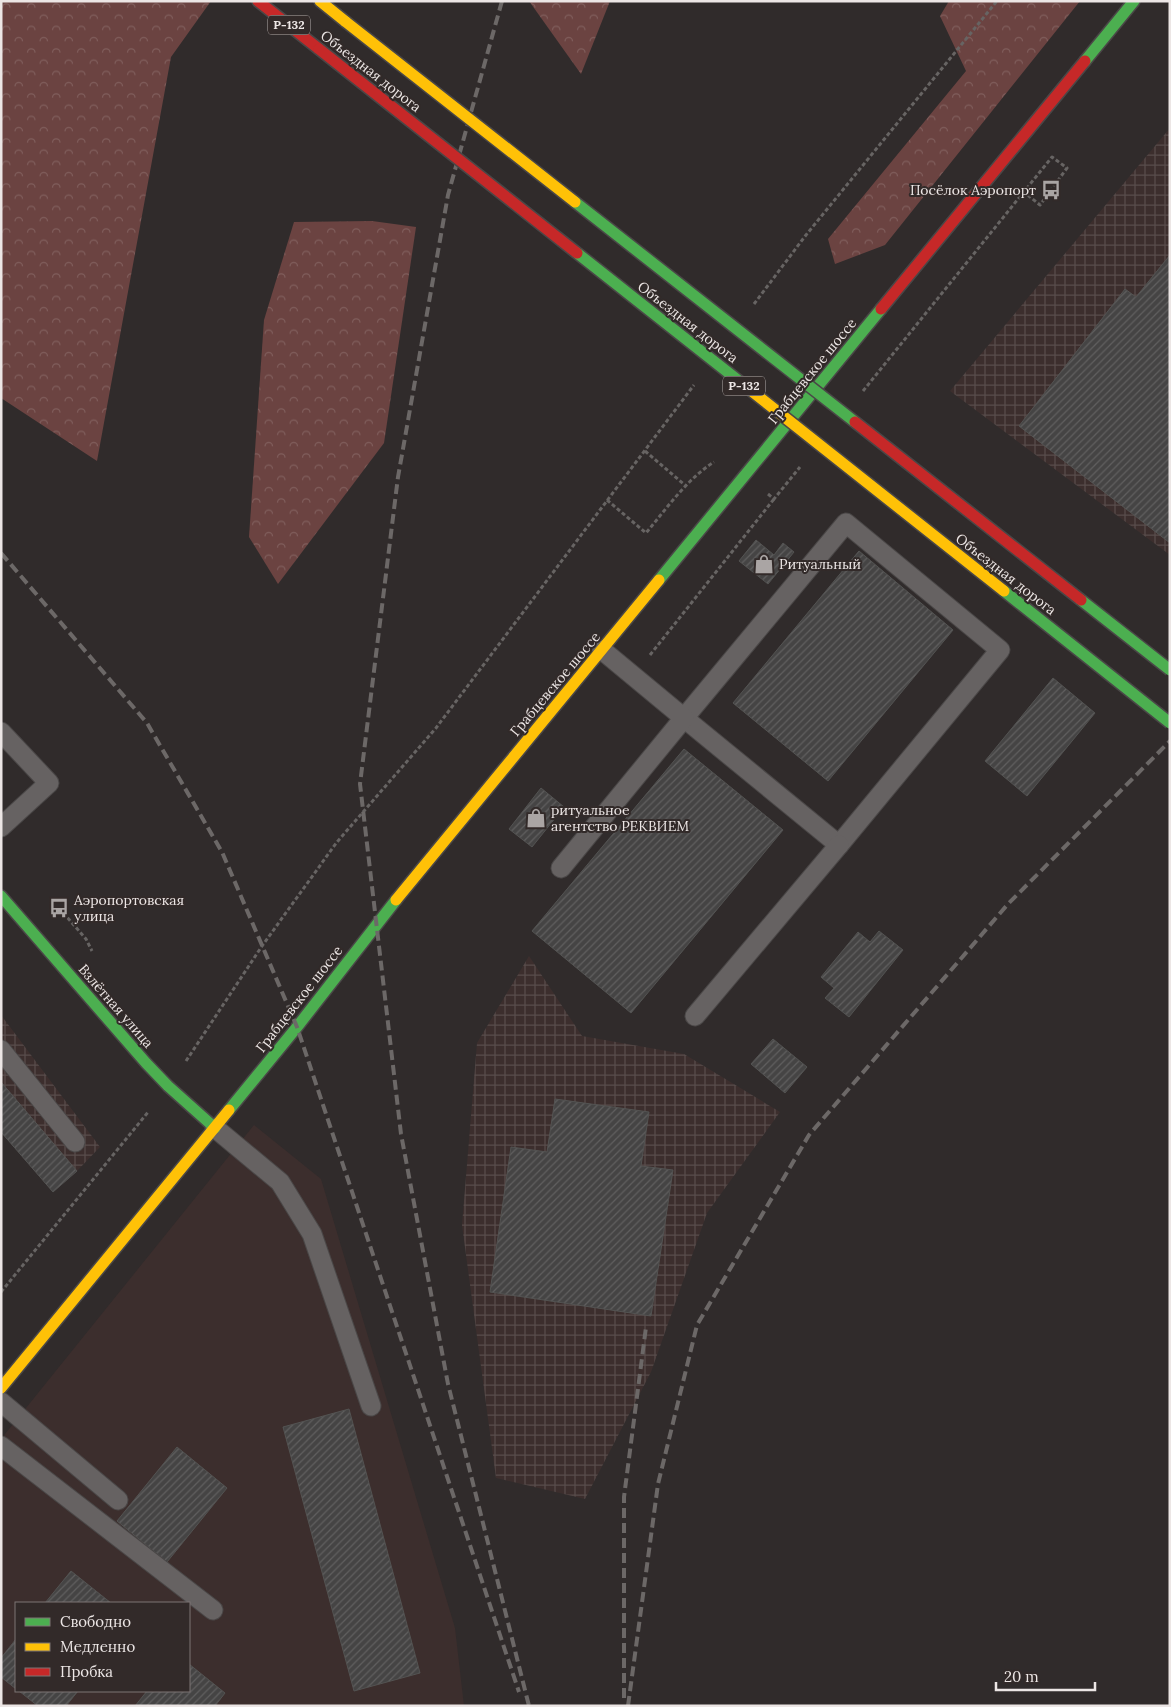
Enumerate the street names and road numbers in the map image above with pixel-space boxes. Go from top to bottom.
road number: Р-132 [268,16,310,34]
street label: Объездная дорога [317,26,425,116]
street label: Объездная дорога [634,277,742,367]
street label: Грабцевское шоссе [764,314,860,428]
road number: Р-132 [723,376,765,396]
street label: Объездная дорога [952,529,1060,619]
street label: Грабцевское шоссе [506,628,604,740]
street label: Грабцевское шоссе [252,942,347,1056]
street label: Взлётная улица [75,960,157,1052]

